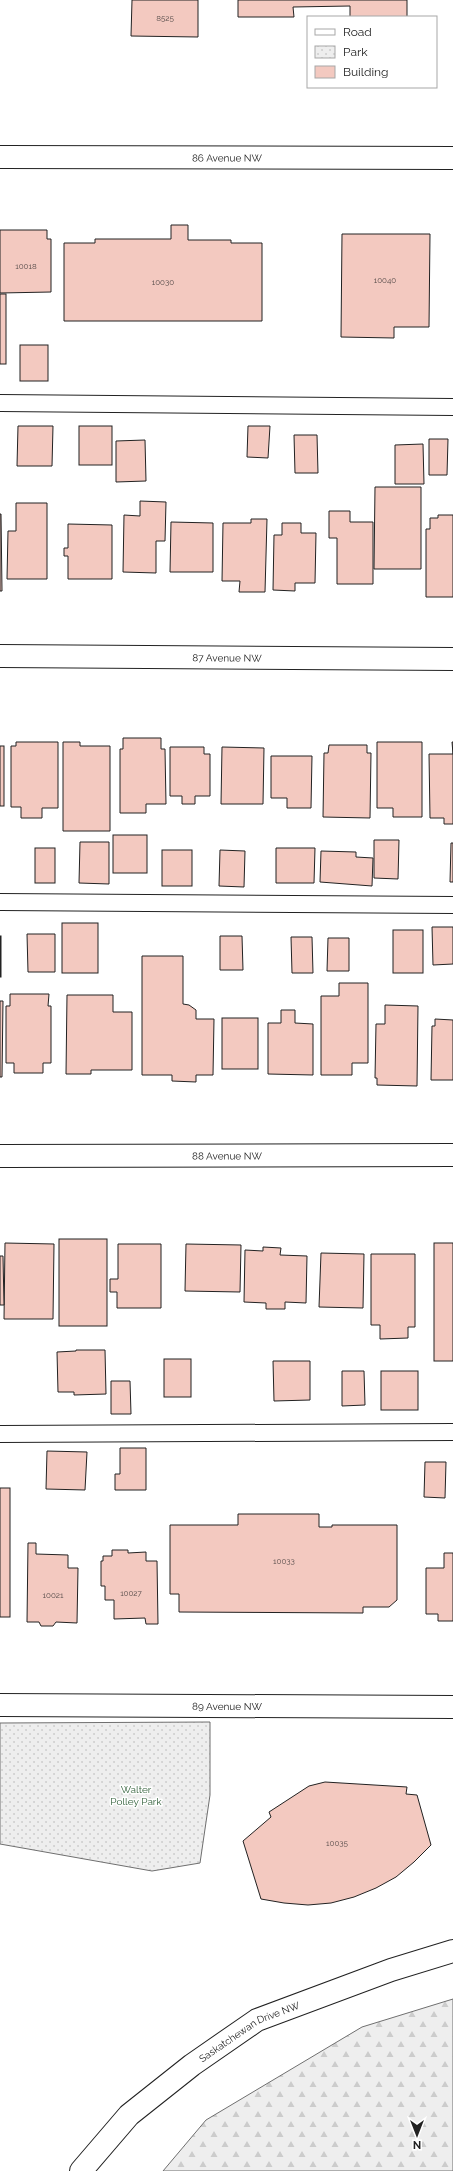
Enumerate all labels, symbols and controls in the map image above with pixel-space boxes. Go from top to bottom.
house number: 8525 [156,13,174,23]
legend [307,16,437,88]
text: Road [343,25,372,39]
text: Park [343,45,368,59]
text: Building [343,65,389,79]
street label: 86 Avenue NW [192,152,263,163]
house number: 10018 [15,261,37,271]
house number: 10040 [374,275,396,285]
house number: 10030 [152,277,174,287]
street label: 87 Avenue NW [192,652,262,663]
street label: 88 Avenue NW [192,1150,263,1161]
house number: 10033 [273,1556,295,1566]
house number: 10027 [120,1588,143,1598]
house number: 10021 [43,1590,64,1600]
street label: 89 Avenue NW [192,1700,263,1712]
park label: Walter Polley Park [110,1784,162,1807]
house number: 10035 [326,1838,349,1848]
street label: Saskatchewan Drive NW [197,1999,301,2064]
north arrow [397,2115,437,2155]
text: N [413,2138,421,2151]

